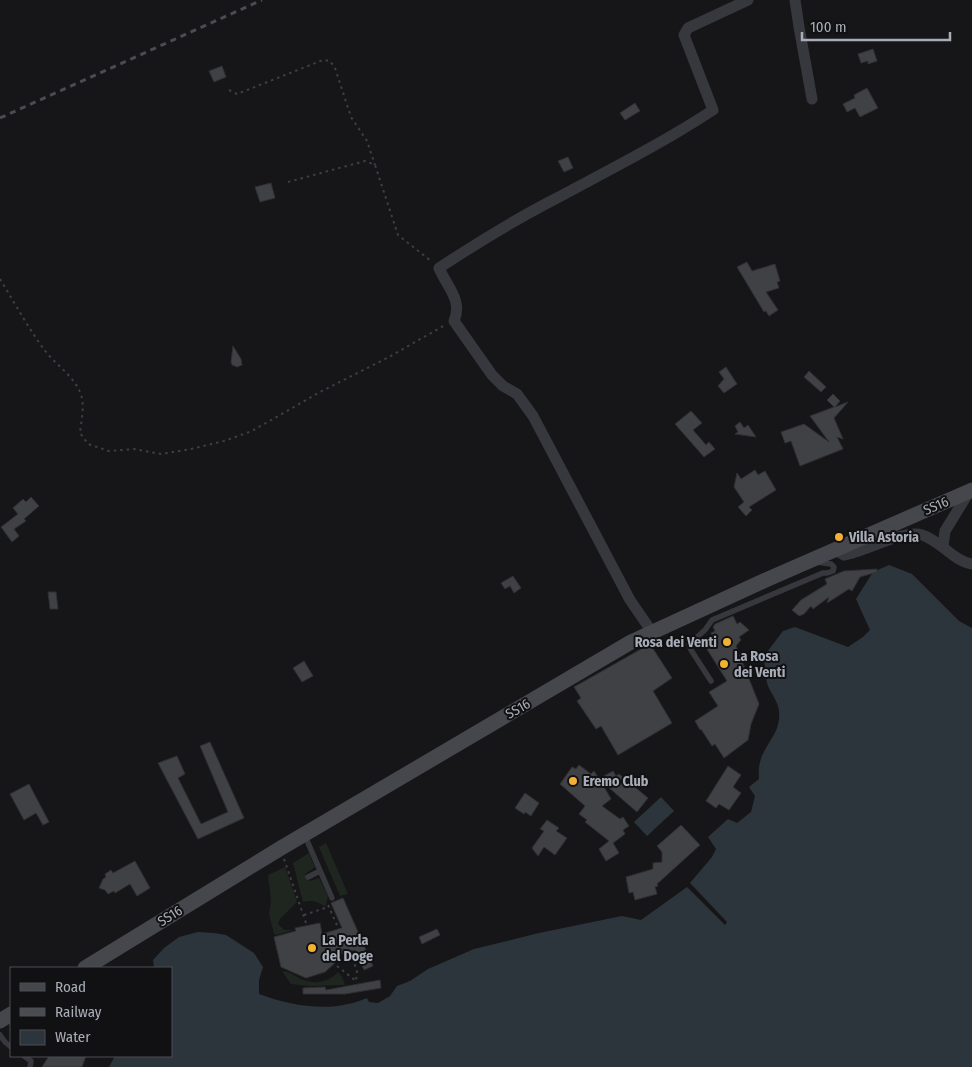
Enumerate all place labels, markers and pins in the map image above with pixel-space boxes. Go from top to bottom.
place label: Villa Astoria [848,529,919,546]
marker: Villa Astoria [833,531,845,543]
place label: Rosa dei Venti [635,634,717,651]
marker: Rosa dei Venti [721,636,733,648]
place label: La Rosa dei Venti [734,648,786,681]
marker: La Rosa dei Venti [718,658,730,670]
place label: Eremo Club [583,773,649,790]
marker: Eremo Club [567,775,579,787]
place label: La Perla del Doge [322,932,373,965]
marker: La Perla del Doge [306,942,318,954]

